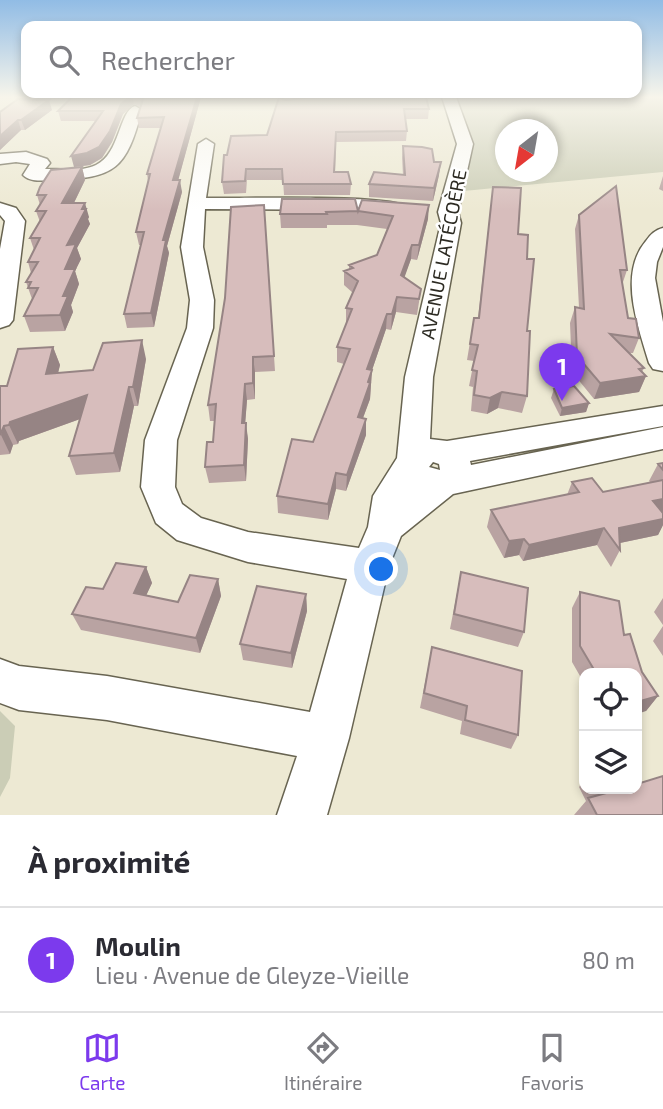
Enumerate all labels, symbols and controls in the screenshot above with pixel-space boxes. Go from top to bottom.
search box [21,21,642,98]
icon: search [45,41,83,79]
text: Rechercher [101,44,235,75]
north arrow [495,119,558,182]
street label: AVENUE LATÉCOÈRE [415,167,471,341]
pin: 1 [539,343,585,401]
your location [364,552,398,586]
map controls [579,668,642,794]
button: locate [579,668,642,731]
button: layers [579,731,642,794]
text: À proximité [28,843,190,879]
text: Moulin [95,930,181,961]
text: 1 [46,946,56,974]
text: 80 m [582,946,635,974]
text: Lieu · Avenue de Gleyze-Vieille [95,961,409,989]
tab: Carte [79,1029,126,1094]
tab: Itinéraire [284,1029,362,1094]
tab: Favoris [521,1029,584,1094]

